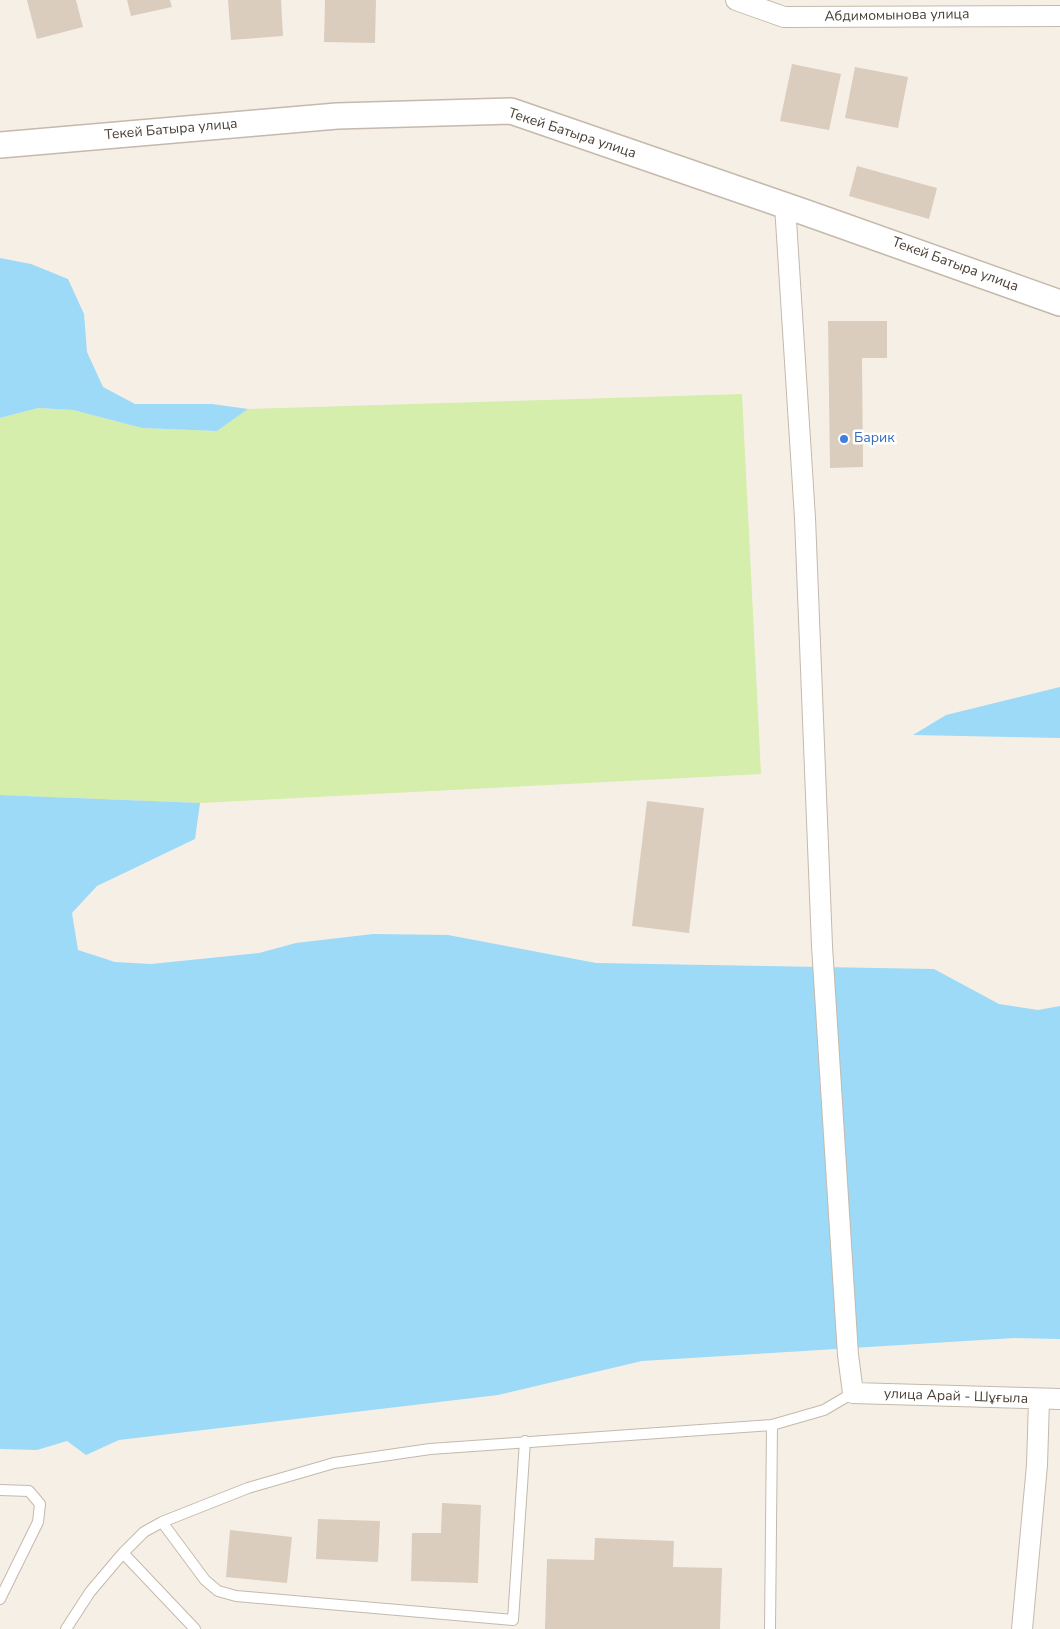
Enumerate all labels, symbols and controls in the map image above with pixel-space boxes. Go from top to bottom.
street label: Абдимомынова улица [824,6,970,26]
street label: Текей Батыра улица [506,105,638,163]
street label: Текей Батыра улица [104,116,238,144]
street label: Текей Батыра улица [889,234,1021,296]
place label: Барик [854,431,895,447]
marker: Барик [838,433,850,445]
street label: улица Арай - Шұғыла [884,1386,1028,1408]

